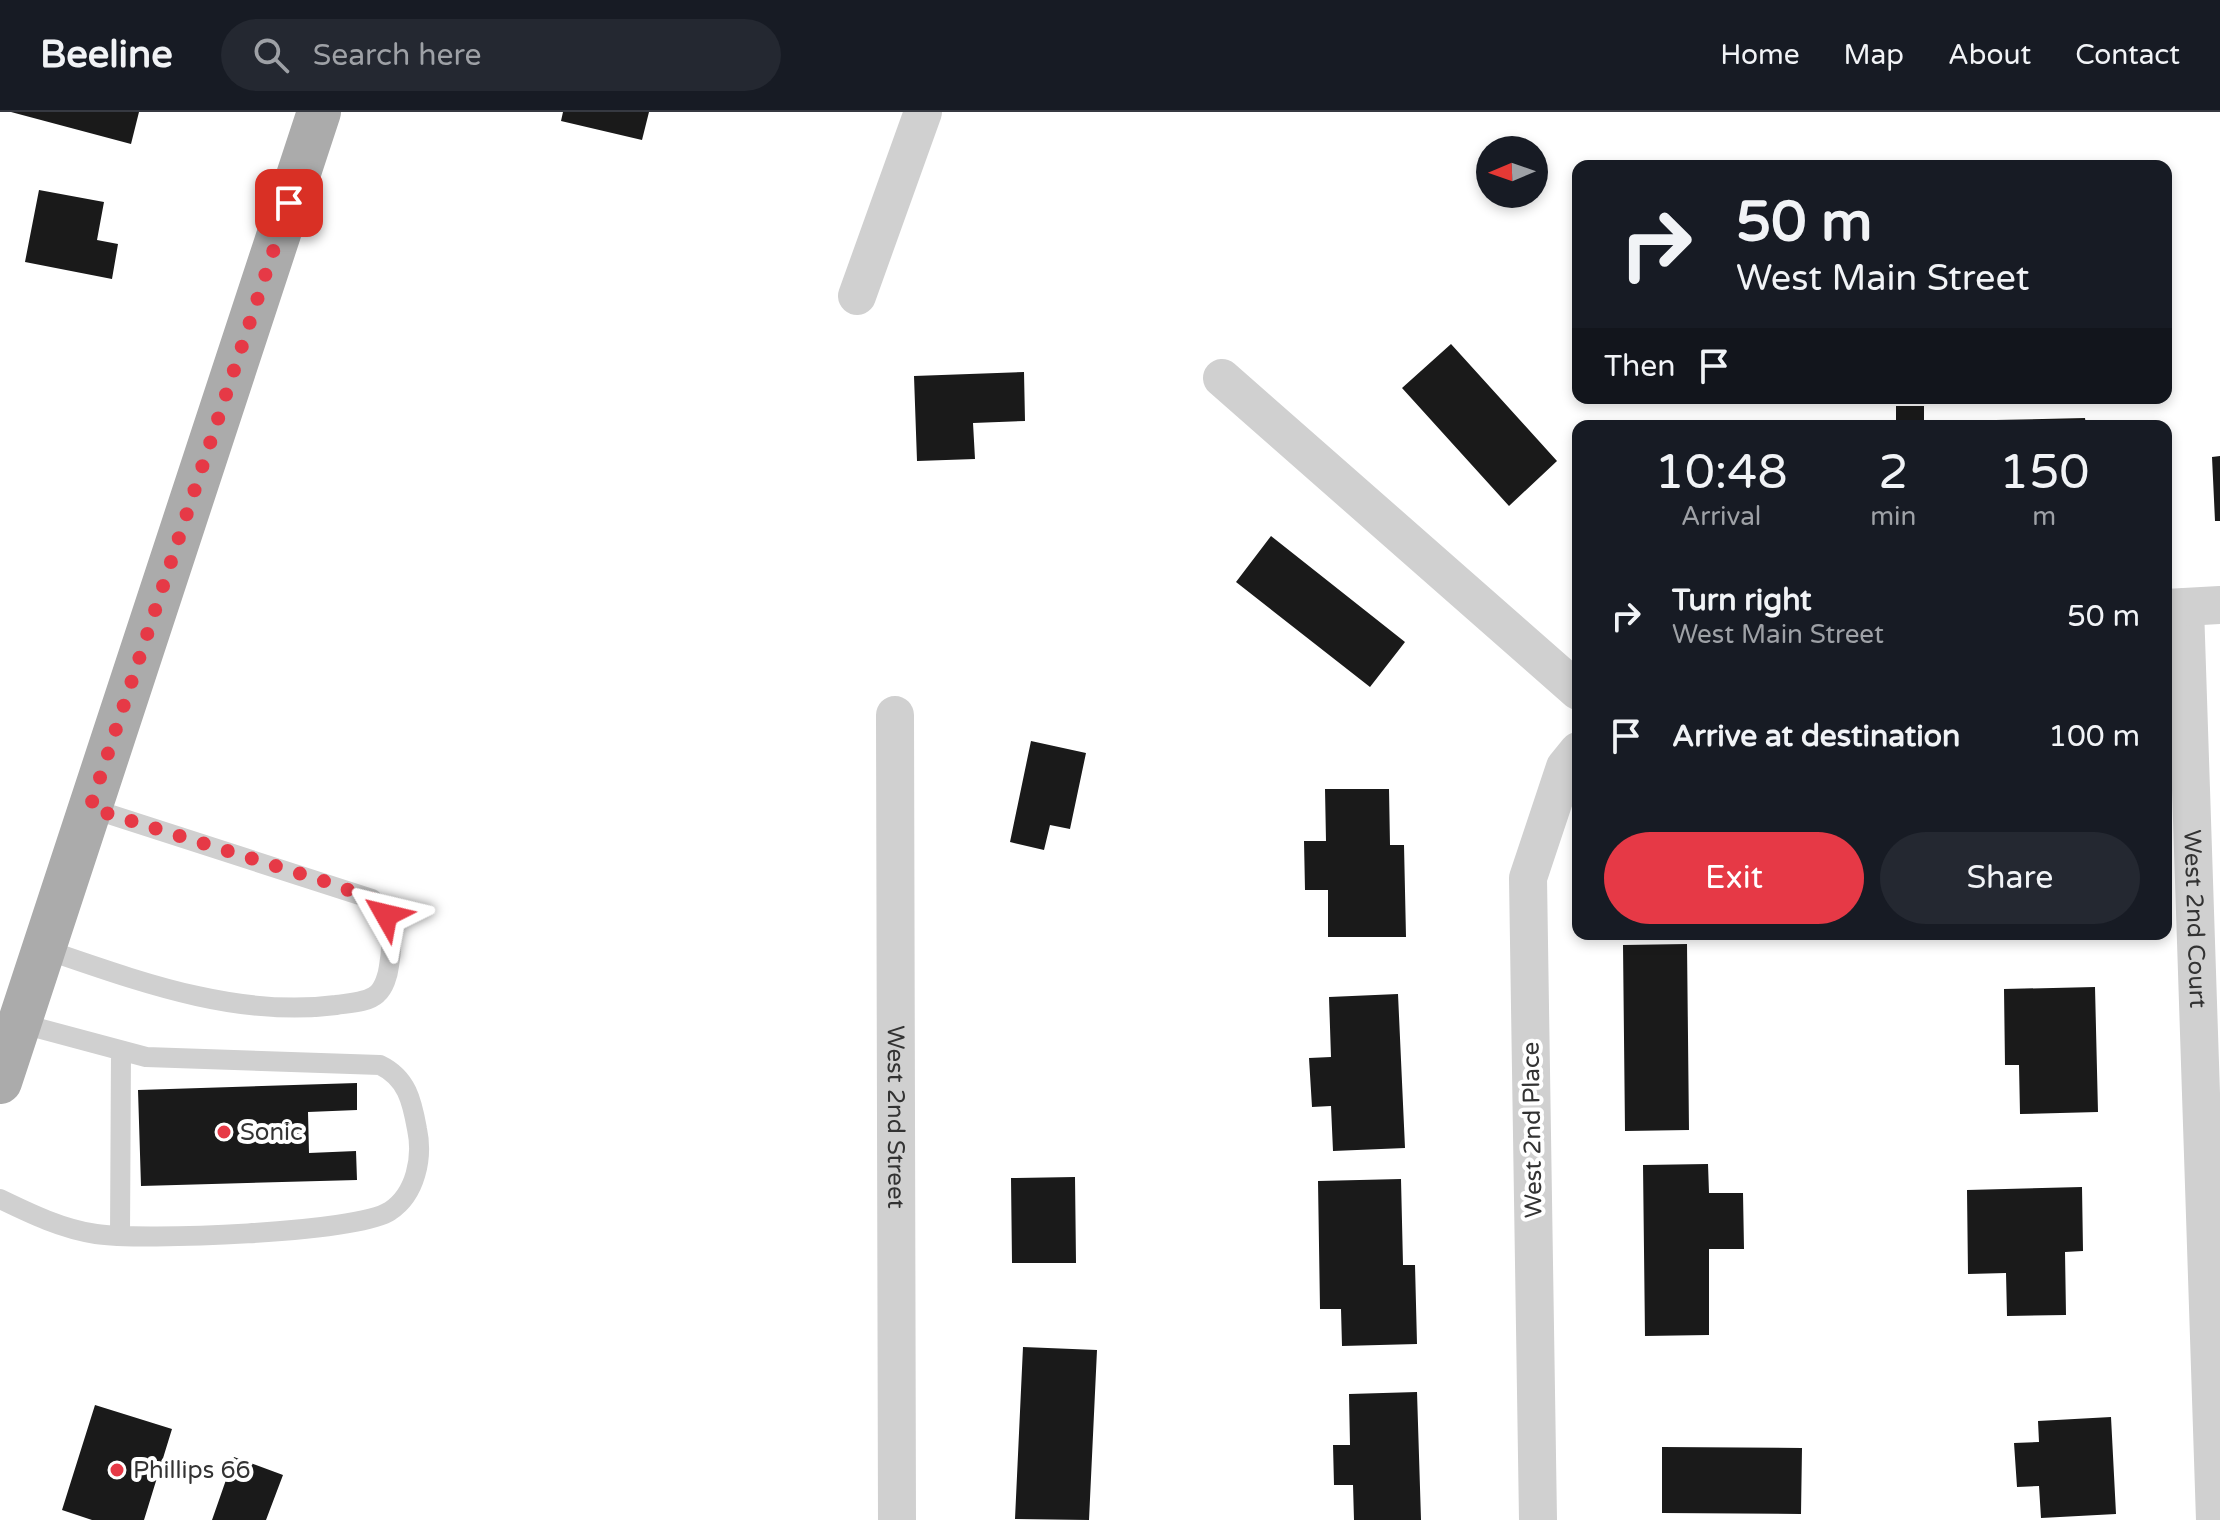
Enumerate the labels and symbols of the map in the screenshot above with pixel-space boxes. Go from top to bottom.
north arrow [1476,136,1548,208]
pin [255,169,323,237]
street label: West 2nd Court [2177,829,2212,1009]
position arrow [344,873,428,957]
street label: West 2nd Street [881,1025,910,1209]
street label: West 2nd Place [1516,1042,1549,1218]
place label: Sonic [240,1118,303,1147]
marker: Sonic [215,1123,233,1141]
place label: Phillips 66 [133,1456,251,1485]
marker: Phillips 66 [108,1461,126,1479]

